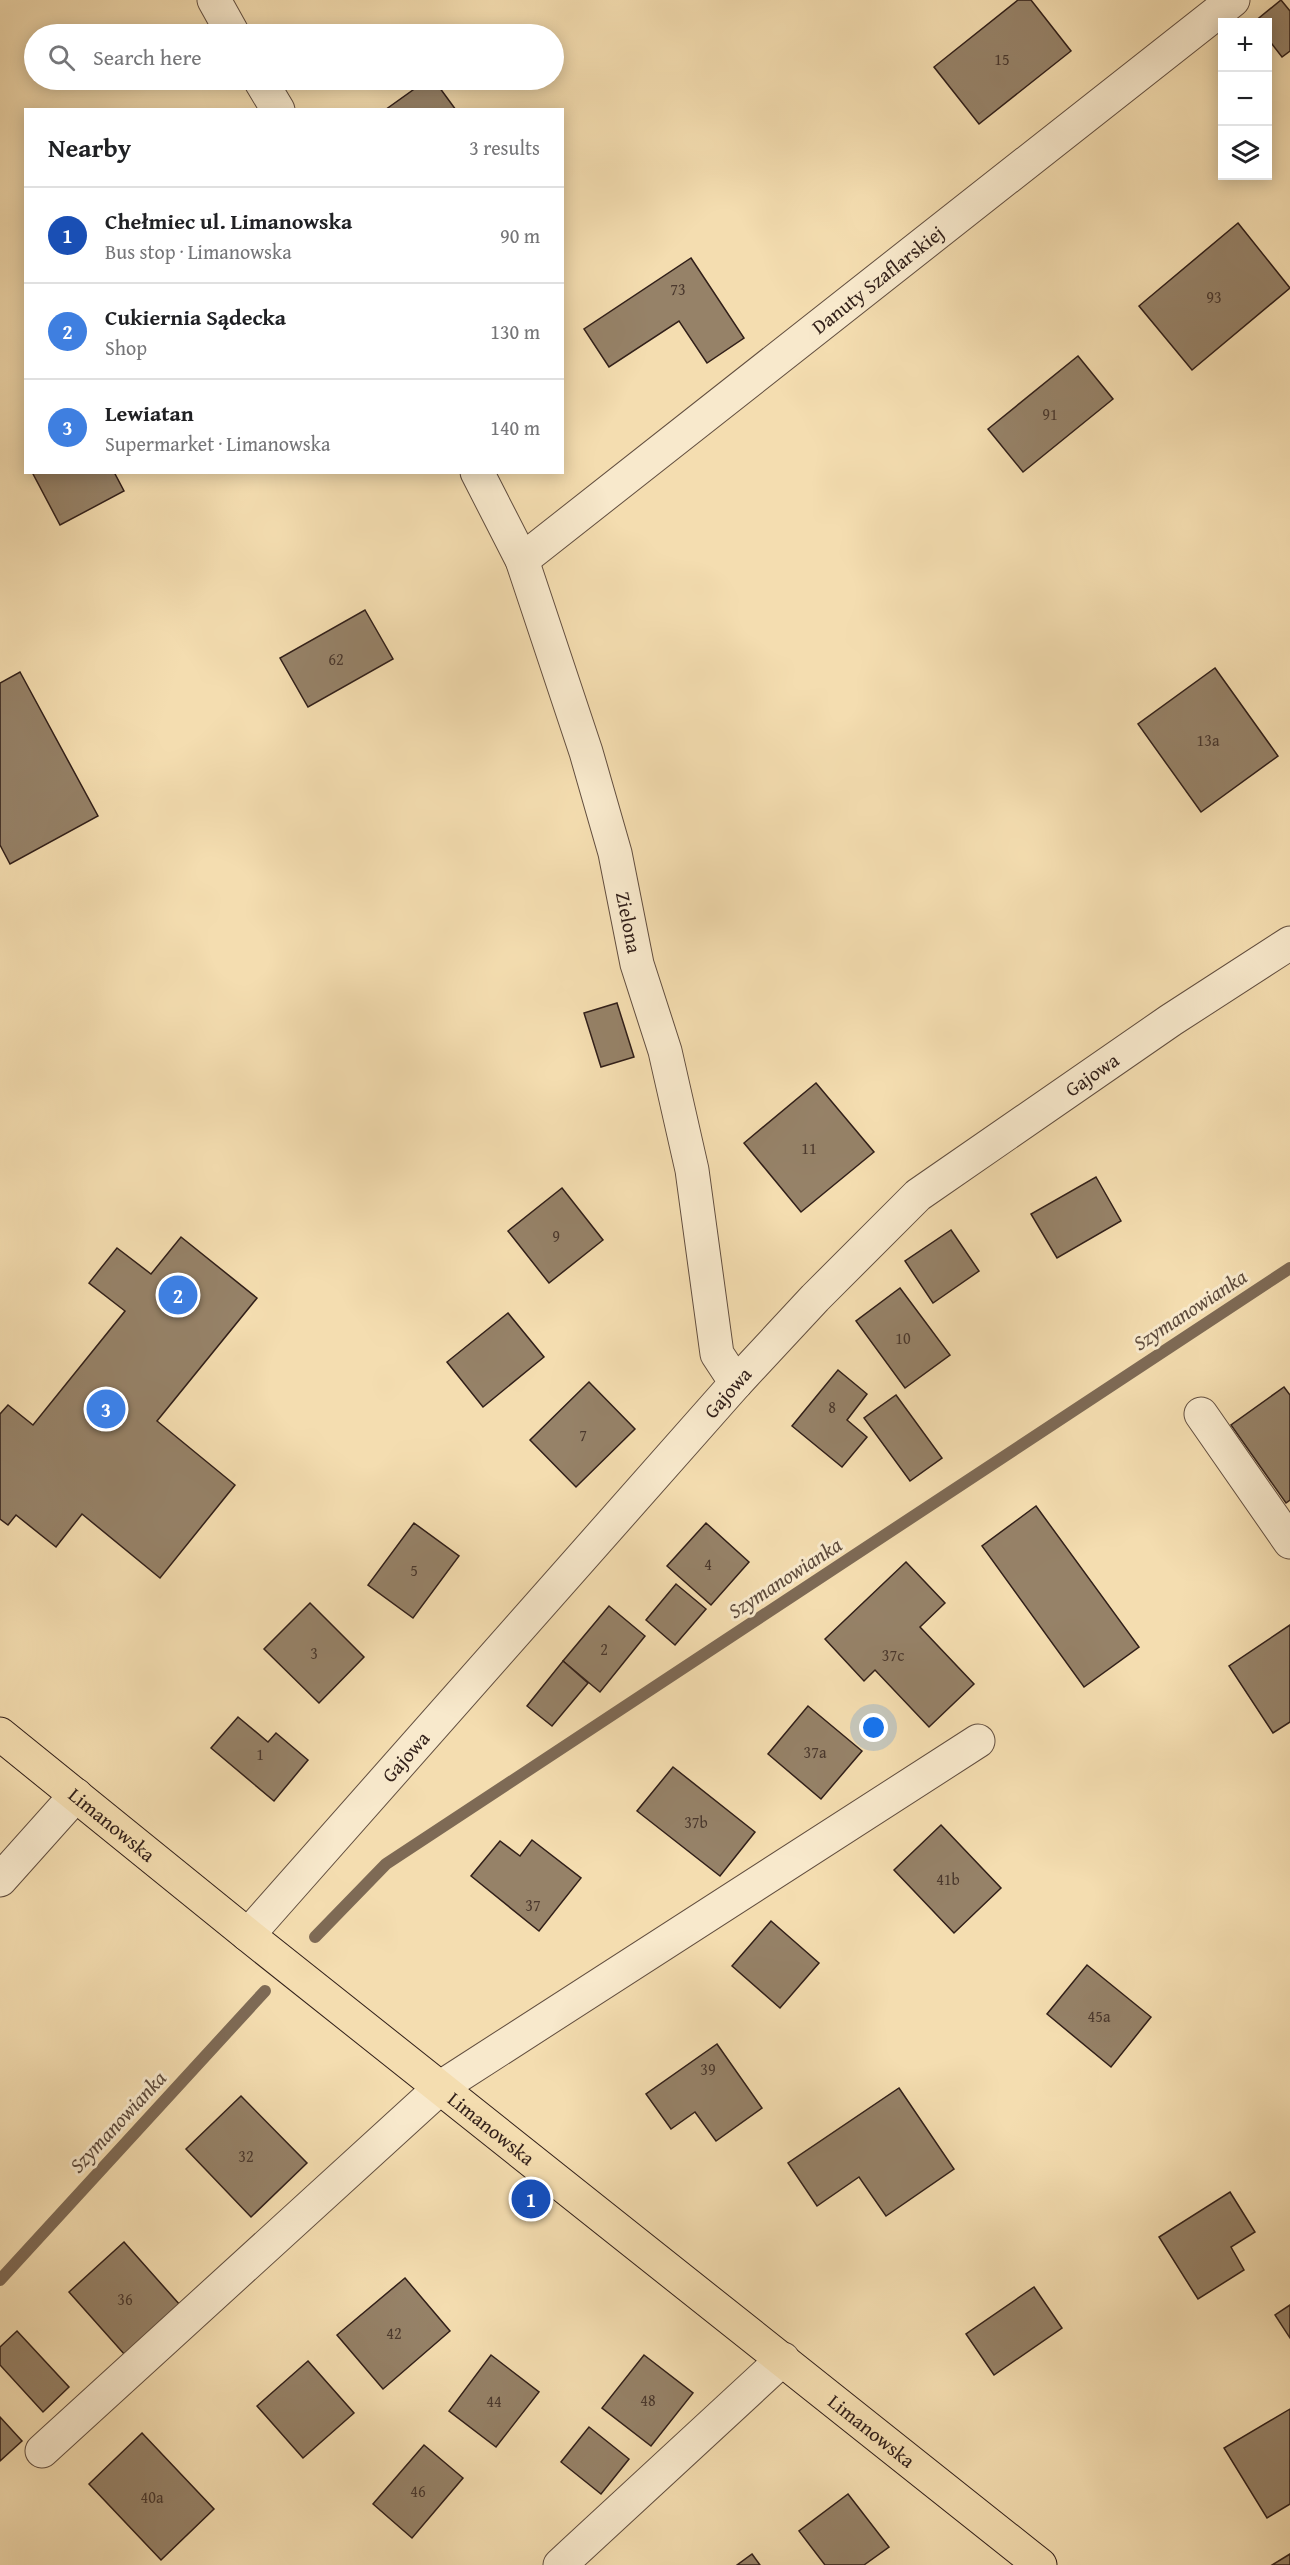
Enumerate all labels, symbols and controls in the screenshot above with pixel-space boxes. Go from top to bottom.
map controls [1218,18,1272,180]
button: + [1218,18,1272,72]
search box [24,24,564,90]
icon: search [45,41,78,74]
text: Search here [93,41,202,73]
house number: 15 [994,47,1010,71]
button: − [1218,72,1272,126]
button: layers [1218,126,1272,180]
text: Nearby [48,128,131,167]
text: 3 results [469,133,540,162]
text: Chełmiec ul. Limanowska [105,205,352,237]
street label: Danuty Szaflarskiej [805,218,950,341]
text: 1 [62,221,73,250]
text: 90 m [500,221,540,250]
text: Bus stop · Limanowska [105,237,292,266]
house number: 73 [670,277,686,301]
house number: 93 [1206,285,1222,309]
text: Cukiernia Sądecka [105,301,286,333]
text: 2 [62,317,73,346]
text: 130 m [490,317,540,346]
text: Shop [105,333,147,362]
text: Lewiatan [105,397,194,429]
house number: 91 [1042,402,1058,426]
text: 3 [62,413,73,442]
text: 140 m [490,413,540,442]
text: Supermarket · Limanowska [105,429,330,458]
house number: 62 [328,647,344,671]
house number: 13a [1197,728,1220,752]
street label: Zielona [609,889,650,956]
street label: Gajowa [1059,1045,1125,1103]
house number: 11 [801,1136,817,1160]
house number: 9 [552,1224,560,1248]
water label: Szymanowianka [1127,1261,1253,1358]
pin: 2 [158,1272,198,1318]
house number: 10 [895,1326,911,1350]
street label: Gajowa [696,1360,758,1424]
pin: 3 [86,1386,126,1432]
house number: 8 [828,1395,836,1419]
house number: 7 [579,1423,587,1447]
water label: Szymanowianka [722,1529,848,1626]
house number: 4 [704,1552,712,1576]
house number: 5 [410,1558,418,1582]
house number: 2 [600,1637,608,1661]
house number: 3 [310,1641,318,1665]
house number: 37c [882,1643,904,1667]
your location [859,1713,888,1742]
street label: Gajowa [375,1724,436,1788]
house number: 37a [804,1740,827,1764]
house number: 1 [256,1742,264,1766]
street label: Limanowska [63,1780,162,1869]
house number: 37b [684,1810,708,1834]
house number: 41b [936,1867,960,1891]
house number: 37 [525,1893,541,1917]
house number: 45a [1088,2004,1111,2028]
house number: 39 [700,2057,716,2081]
water label: Szymanowianka [62,2063,174,2180]
street label: Limanowska [442,2084,542,2172]
house number: 32 [238,2144,254,2168]
pin: 1 [512,2176,550,2222]
house number: 36 [117,2287,133,2311]
house number: 42 [386,2321,402,2345]
street label: Limanowska [822,2387,922,2475]
house number: 48 [640,2388,656,2412]
house number: 44 [486,2389,502,2413]
house number: 46 [410,2479,426,2503]
house number: 40a [141,2485,164,2509]

